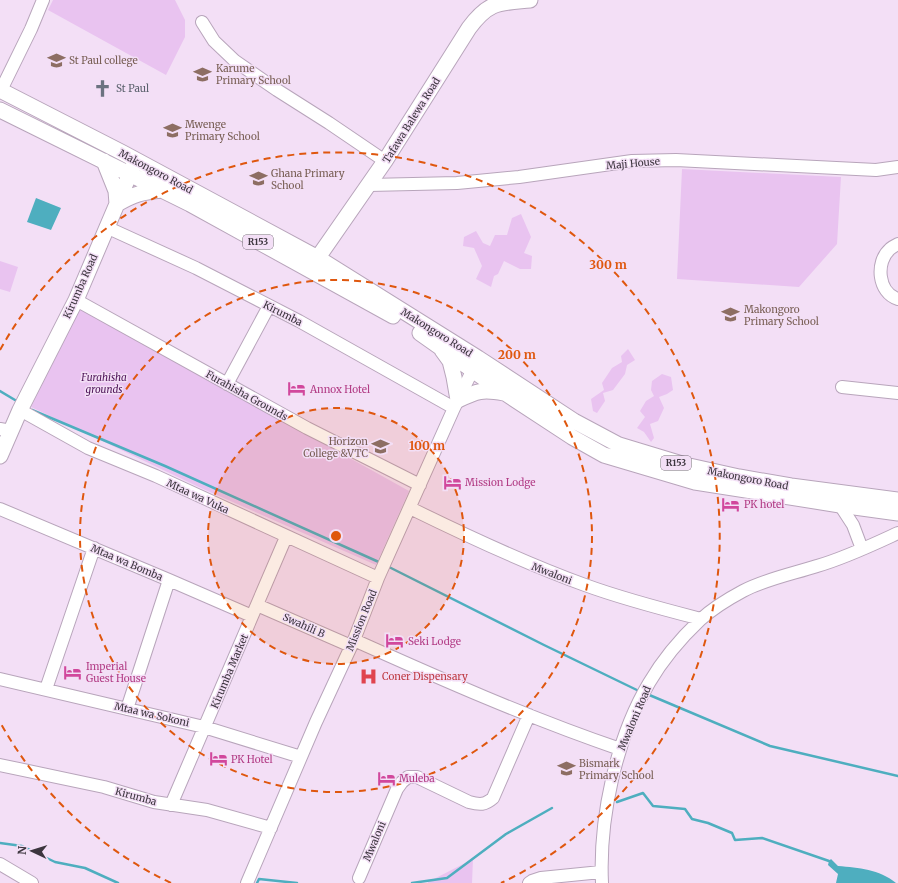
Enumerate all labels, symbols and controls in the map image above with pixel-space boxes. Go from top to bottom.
school or university icon: St Paul college [46,50,66,70]
place label: St Paul college [69,54,138,67]
place label: Karume Primary School [216,62,291,87]
school or university icon: Karume Primary School [193,64,213,84]
street label: Tafawa Balewa Road [380,75,443,166]
church icon: St Paul [93,78,113,98]
place label: St Paul [116,82,149,95]
place label: Mwenge Primary School [185,118,260,143]
school or university icon: Mwenge Primary School [162,120,182,140]
street label: Makongoro Road [116,146,195,196]
street label: Maji House [606,155,660,172]
place label: Ghana Primary School [271,167,345,192]
school or university icon: Ghana Primary School [248,169,268,189]
road number: R153 [243,235,273,249]
street label: Kirumba Road [60,252,100,320]
text: 300 m [589,257,627,272]
street label: Kirumba [261,298,305,329]
place label: Makongoro Primary School [744,303,819,328]
street label: Makongoro Road [398,305,475,360]
school or university icon: Makongoro Primary School [721,305,741,325]
text: 200 m [498,347,536,362]
street label: Furahisha Grounds [203,367,290,423]
park label: Furahisha grounds [80,371,127,396]
hotel icon: Annox Hotel [287,379,307,399]
place label: Annox Hotel [309,383,370,396]
place label: Horizon College &VTC [303,435,368,460]
school or university icon: Horizon College &VTC [371,437,391,457]
text: 100 m [409,438,445,453]
road number: R153 [661,456,691,470]
street label: Makongoro Road [706,464,789,493]
hotel icon: Mission Lodge [442,472,462,492]
street label: Mtaa wa Vuka [165,476,232,517]
place label: Mission Lodge [465,476,535,489]
hotel icon: PK hotel [721,494,741,514]
place label: PK hotel [744,498,784,511]
centre of rings [329,529,343,543]
street label: Mtaa wa Bomba [89,541,165,584]
street label: Mwaloni [530,560,574,587]
street label: Mission Road [343,588,380,653]
street label: Swahili B [281,610,327,641]
hotel icon: Seki Lodge [385,631,405,651]
street label: Kirumba Market [208,632,251,710]
place label: Seki Lodge [408,635,461,648]
place label: Imperial Guest House [86,660,146,685]
hotel icon: Imperial Guest House [63,662,83,682]
hospital icon: Coner Dispensary [359,666,379,686]
place label: Coner Dispensary [382,670,468,683]
street label: Mwaloni Road [615,684,654,752]
street label: Mtaa wa Sokoni [113,700,191,729]
hotel icon: PK Hotel [208,749,228,769]
place label: PK Hotel [231,753,273,766]
place label: Bismark Primary School [579,757,654,782]
school or university icon: Bismark Primary School [556,759,576,779]
hotel icon: Muleba [376,768,396,788]
place label: Muleba [399,772,435,785]
street label: Kirumba [114,785,159,808]
street label: Mwaloni [360,819,389,863]
north arrow [12,831,52,871]
text: N [15,845,29,855]

